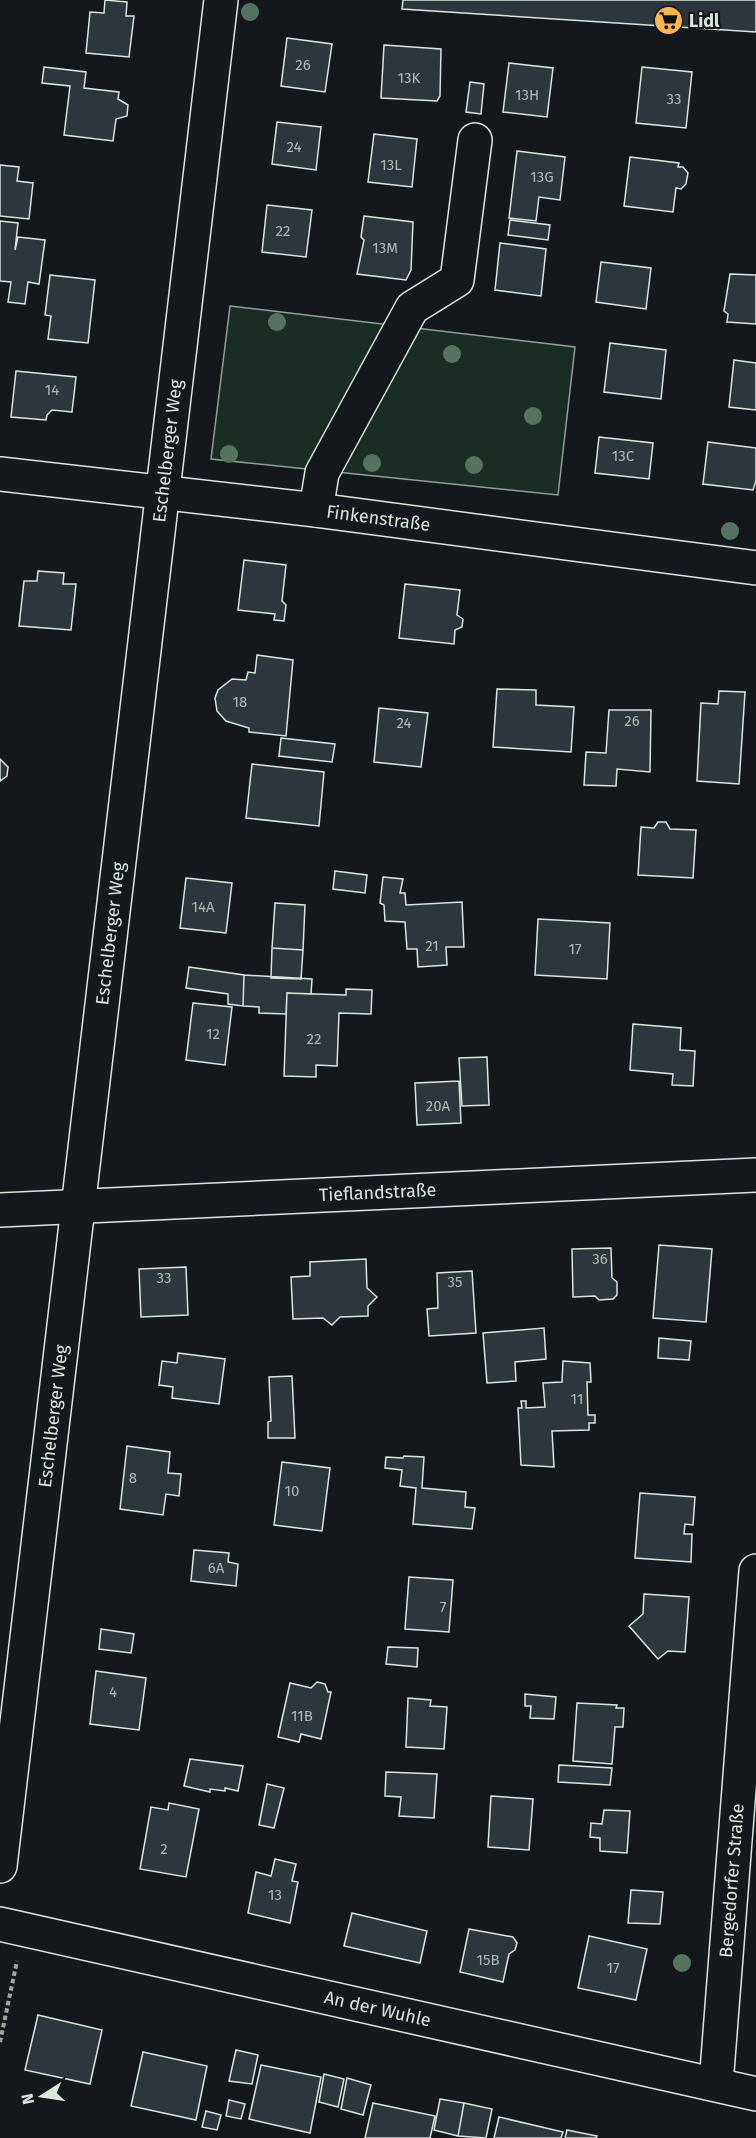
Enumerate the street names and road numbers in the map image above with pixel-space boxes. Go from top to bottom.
street label: Eschelberger Weg [148,378,187,524]
street label: Finkenstraße [325,500,432,536]
street label: Eschelberger Weg [91,860,130,1006]
street label: Tieflandstraße [318,1179,437,1206]
street label: Eschelberger Weg [34,1343,73,1489]
street label: Bergedorfer Straße [715,1803,749,1959]
street label: An der Wuhle [322,1986,433,2032]

